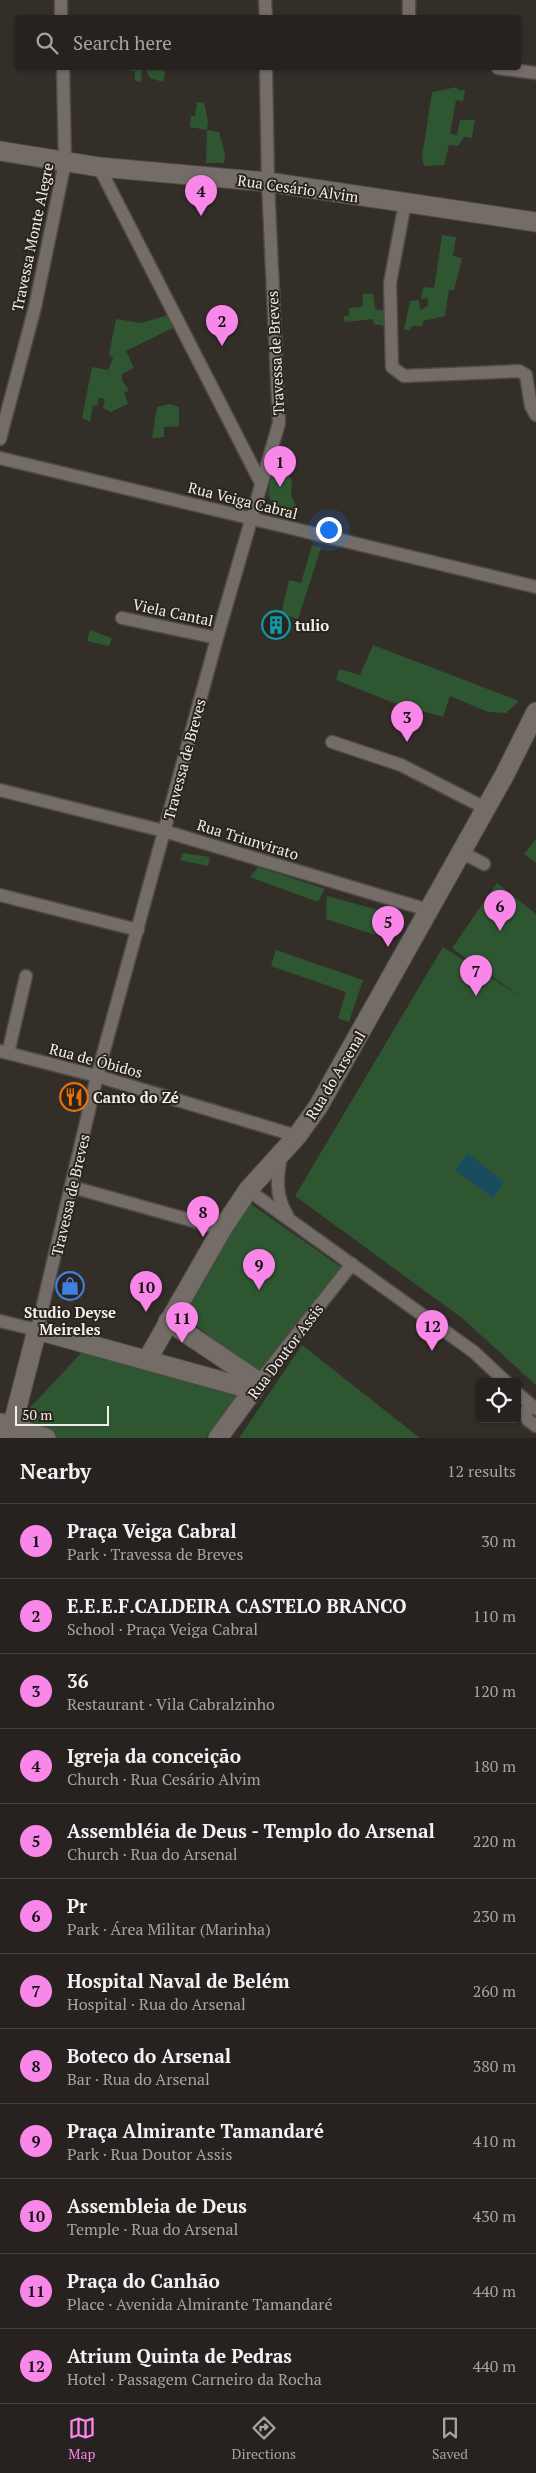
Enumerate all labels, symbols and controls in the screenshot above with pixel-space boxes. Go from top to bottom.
search box [15,15,521,70]
icon: search [33,29,61,57]
text: Search here [73,30,172,55]
street label: Travessa Monte Alegre [6,161,58,313]
street label: Rua Cesário Alvim [236,170,360,206]
pin: 4 [185,175,217,216]
street label: Travessa de Breves [262,290,288,416]
pin: 2 [206,305,238,346]
pin: 1 [264,446,296,487]
street label: Rua Veiga Cabral [186,477,300,523]
your location [316,517,342,543]
street label: Viela Cantal [131,594,215,630]
building icon: tulio [261,610,291,640]
place label: tulio [295,615,329,635]
street label: Travessa de Breves [158,696,210,822]
pin: 3 [391,701,423,742]
street label: Rua Triunvirato [195,814,301,864]
pin: 6 [484,890,516,931]
pin: 5 [372,906,404,947]
pin: 7 [460,955,492,996]
street label: Rua do Arsenal [301,1027,369,1123]
street label: Rua de Óbidos [47,1038,145,1082]
restaurant icon: Canto do Zé [59,1082,89,1112]
place label: Canto do Zé [93,1087,179,1107]
street label: Travessa de Breves [46,1132,94,1258]
pin: 8 [187,1196,219,1237]
pin: 9 [243,1249,275,1290]
shop icon: Studio Deyse Meireles [55,1271,85,1301]
pin: 10 [130,1271,162,1312]
street label: Rua Doutor Assis [243,1299,327,1403]
place label: Studio Deyse Meireles [24,1302,116,1339]
pin: 11 [166,1302,198,1343]
pin: 12 [416,1310,448,1351]
map controls [476,1378,521,1423]
button: locate [476,1378,521,1423]
scale bar [15,1403,109,1426]
text: 50 m [22,1405,52,1424]
text: Nearby [20,1457,91,1485]
text: 12 results [447,1460,516,1482]
text: Praça Veiga Cabral [67,1518,237,1543]
text: 1 [31,1530,41,1552]
text: 30 m [481,1530,516,1552]
text: Park · Travessa de Breves [67,1543,243,1565]
text: E.E.E.F.CALDEIRA CASTELO BRANCO [67,1593,407,1618]
text: 2 [31,1605,41,1627]
text: 110 m [473,1605,516,1627]
text: School · Praça Veiga Cabral [67,1618,258,1640]
text: 36 [67,1668,88,1693]
text: 3 [31,1680,41,1702]
text: 120 m [473,1680,516,1702]
text: Restaurant · Vila Cabralzinho [67,1693,275,1715]
text: Igreja da conceição [67,1743,241,1768]
text: 4 [31,1755,41,1777]
text: 180 m [473,1755,516,1777]
text: Church · Rua Cesário Alvim [67,1768,261,1790]
text: Assembléia de Deus - Templo do Arsenal [67,1818,435,1843]
text: 5 [31,1830,41,1852]
text: 220 m [473,1830,516,1852]
text: Church · Rua do Arsenal [67,1843,238,1865]
text: Pr [67,1893,87,1918]
text: 6 [31,1905,41,1927]
text: 230 m [473,1905,516,1927]
text: Park · Área Militar (Marinha) [67,1918,271,1940]
text: Hospital Naval de Belém [67,1968,290,1993]
text: 7 [31,1980,41,2002]
text: 260 m [473,1980,516,2002]
text: Hospital · Rua do Arsenal [67,1993,246,2015]
text: Boteco do Arsenal [67,2043,231,2068]
text: 8 [31,2055,41,2077]
text: 380 m [473,2055,516,2077]
text: Bar · Rua do Arsenal [67,2068,210,2090]
text: Praça Almirante Tamandaré [67,2118,324,2143]
text: 9 [31,2130,41,2152]
text: 410 m [473,2130,516,2152]
text: Park · Rua Doutor Assis [67,2143,232,2165]
text: Assembleia de Deus [67,2193,247,2218]
text: 10 [27,2205,45,2227]
text: 430 m [473,2205,516,2227]
text: Temple · Rua do Arsenal [67,2218,238,2240]
text: Praça do Canhão [67,2268,220,2293]
text: 11 [27,2280,45,2302]
text: 440 m [473,2280,516,2302]
text: Place · Avenida Almirante Tamandaré [67,2293,333,2315]
text: Atrium Quinta de Pedras [67,2343,292,2368]
text: 12 [27,2355,45,2377]
text: 440 m [473,2355,516,2377]
text: Hotel · Passagem Carneiro da Rocha [67,2368,322,2390]
tab: Map [68,2414,96,2463]
tab: Directions [232,2414,296,2463]
tab: Saved [432,2414,468,2463]

